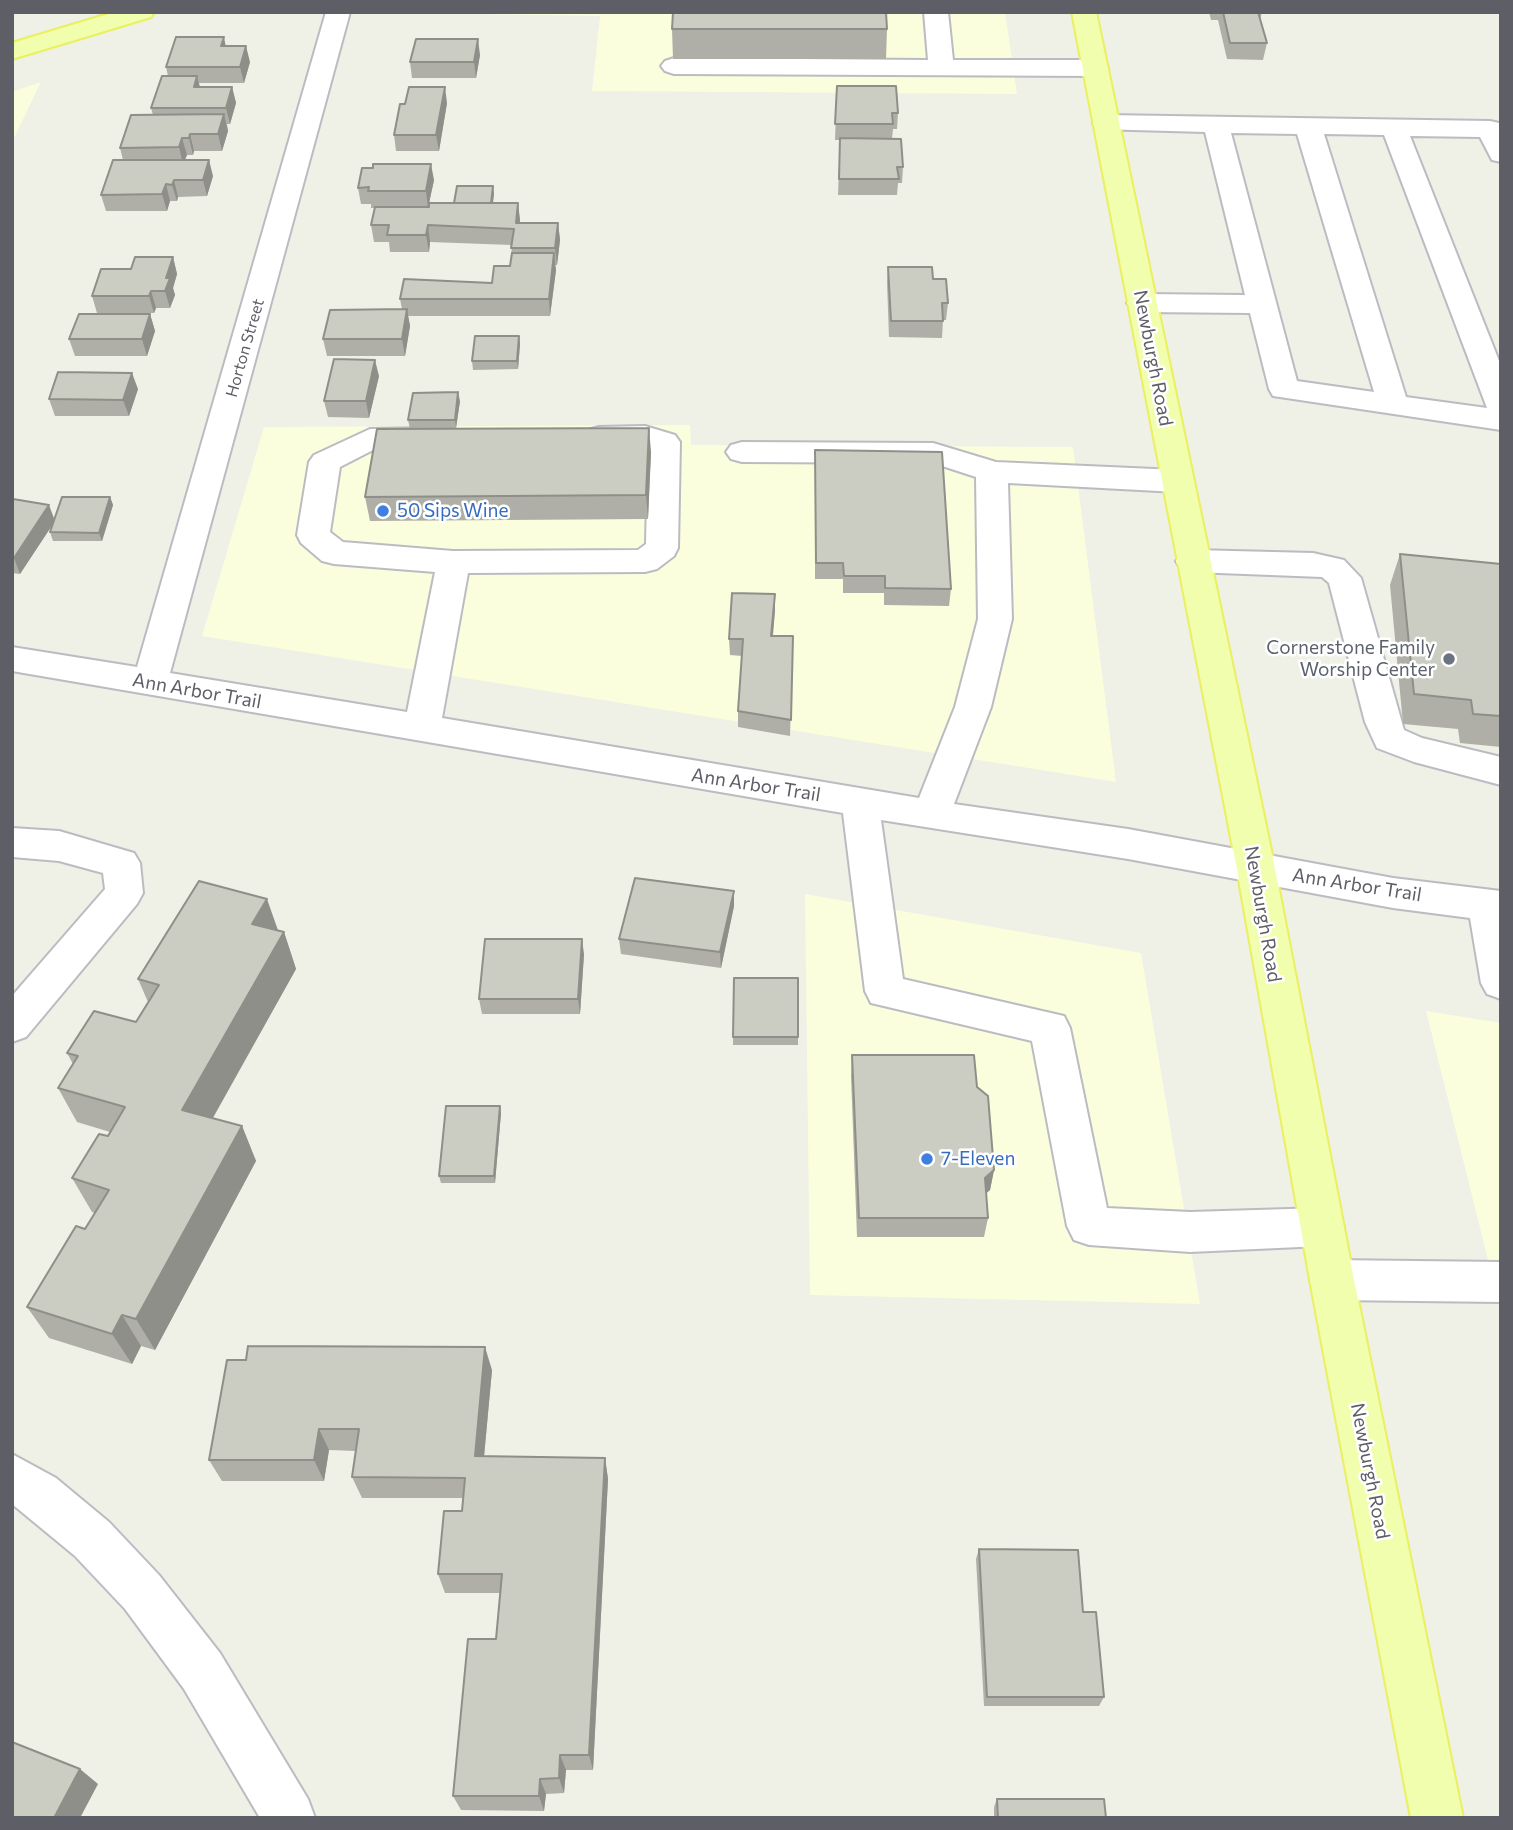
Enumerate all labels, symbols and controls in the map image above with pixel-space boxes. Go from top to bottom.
street label: Newburgh Road [1129,288,1177,428]
street label: Horton Street [222,297,268,399]
place label: 50 Sips Wine [397,500,508,522]
marker: 50 Sips Wine [375,503,391,519]
place label: Cornerstone Family Worship Center [1266,637,1435,681]
marker: Cornerstone Family Worship Center [1441,651,1457,667]
street label: Ann Arbor Trail [131,668,263,714]
street label: Ann Arbor Trail [690,764,822,806]
street label: Newburgh Road [1240,844,1286,984]
street label: Ann Arbor Trail [1291,864,1423,906]
place label: 7-Eleven [941,1148,1015,1170]
marker: 7-Eleven [919,1151,935,1167]
street label: Newburgh Road [1346,1401,1394,1541]

